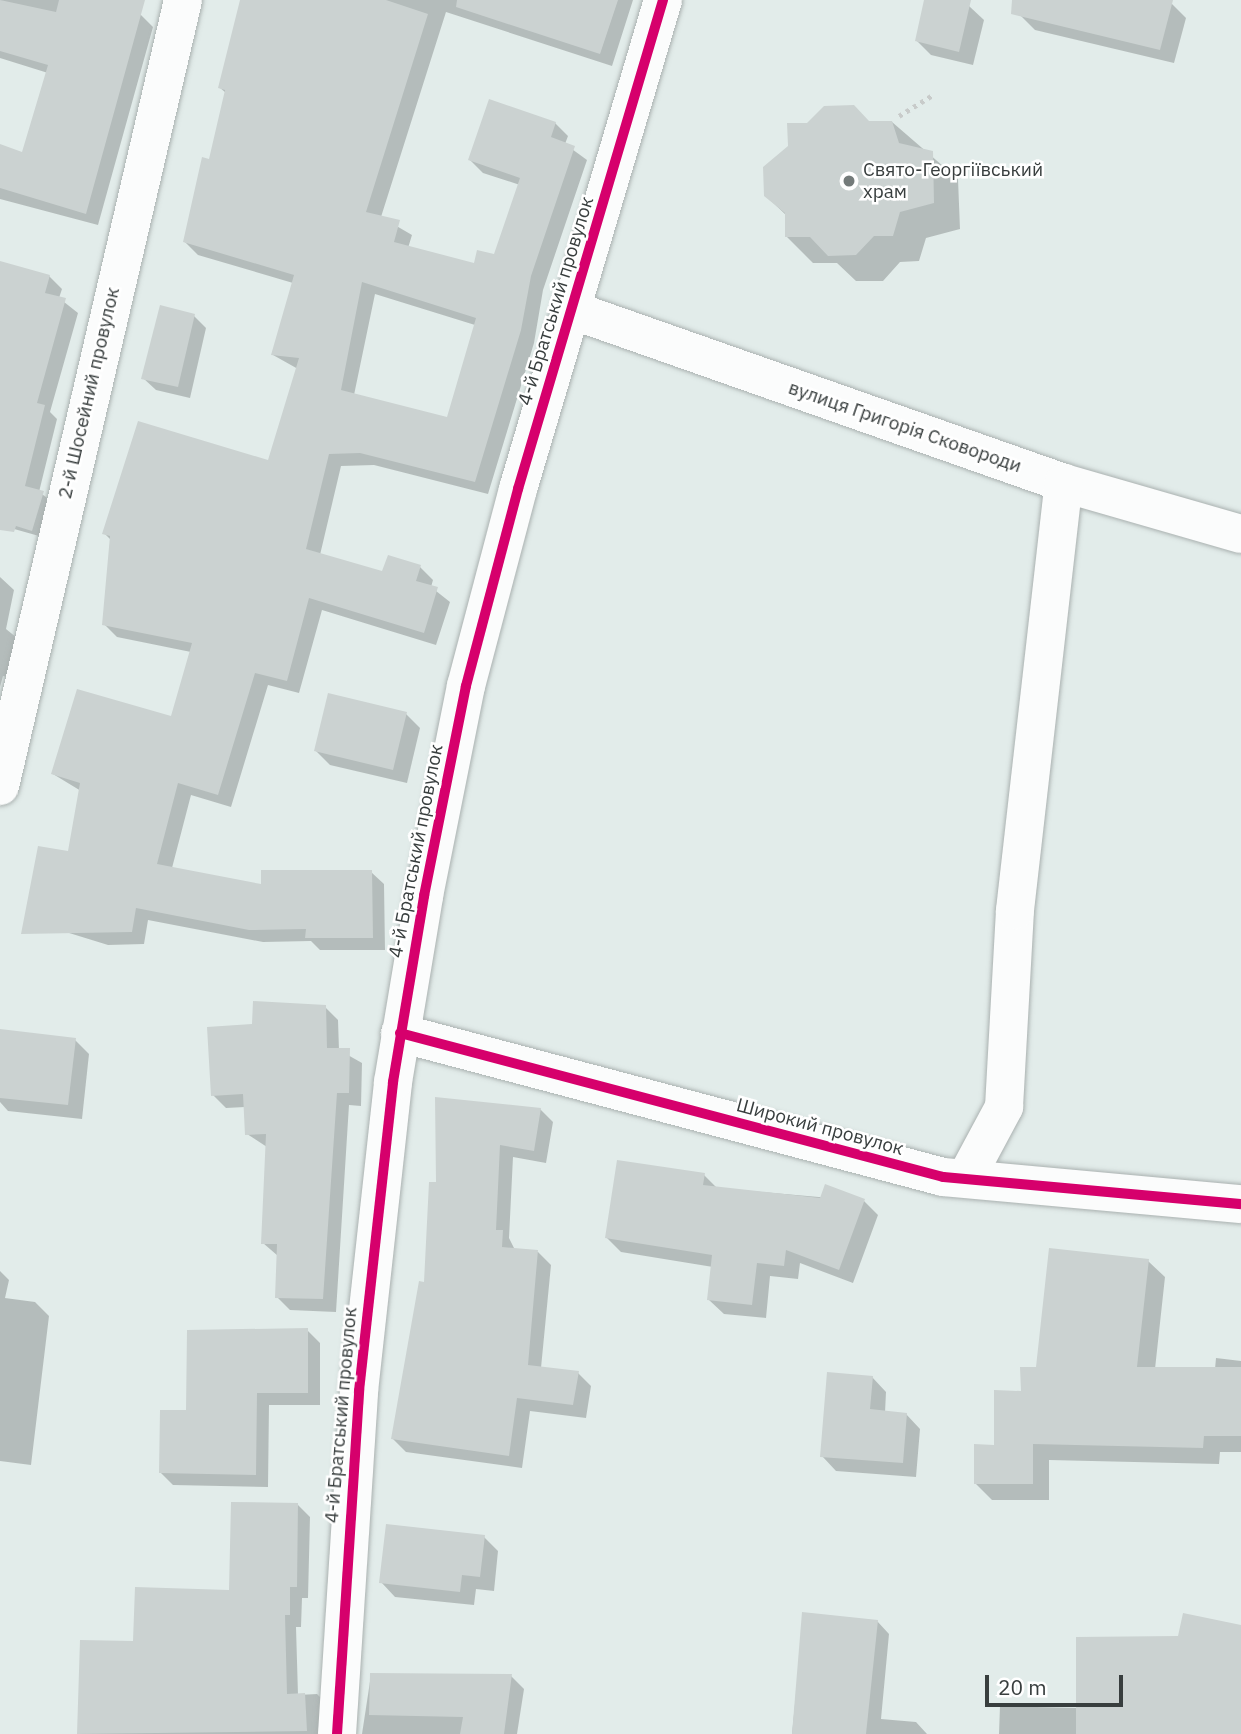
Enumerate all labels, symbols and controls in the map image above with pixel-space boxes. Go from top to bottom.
place label: Свято-Георгіївський храм [863,159,1043,203]
marker: Свято-Георгіївський храм [841,173,857,189]
street label: 4-й Братський провулок [513,194,599,408]
street label: 2-й Шосейний провулок [54,285,124,501]
street label: вулиця Григорія Сковороди [785,376,1025,478]
street label: 4-й Братський провулок [384,742,448,960]
street label: Широкий провулок [734,1094,906,1160]
street label: 4-й Братський провулок [320,1306,362,1524]
scale bar [989,1660,1127,1704]
text: 20 m [998,1673,1047,1701]

